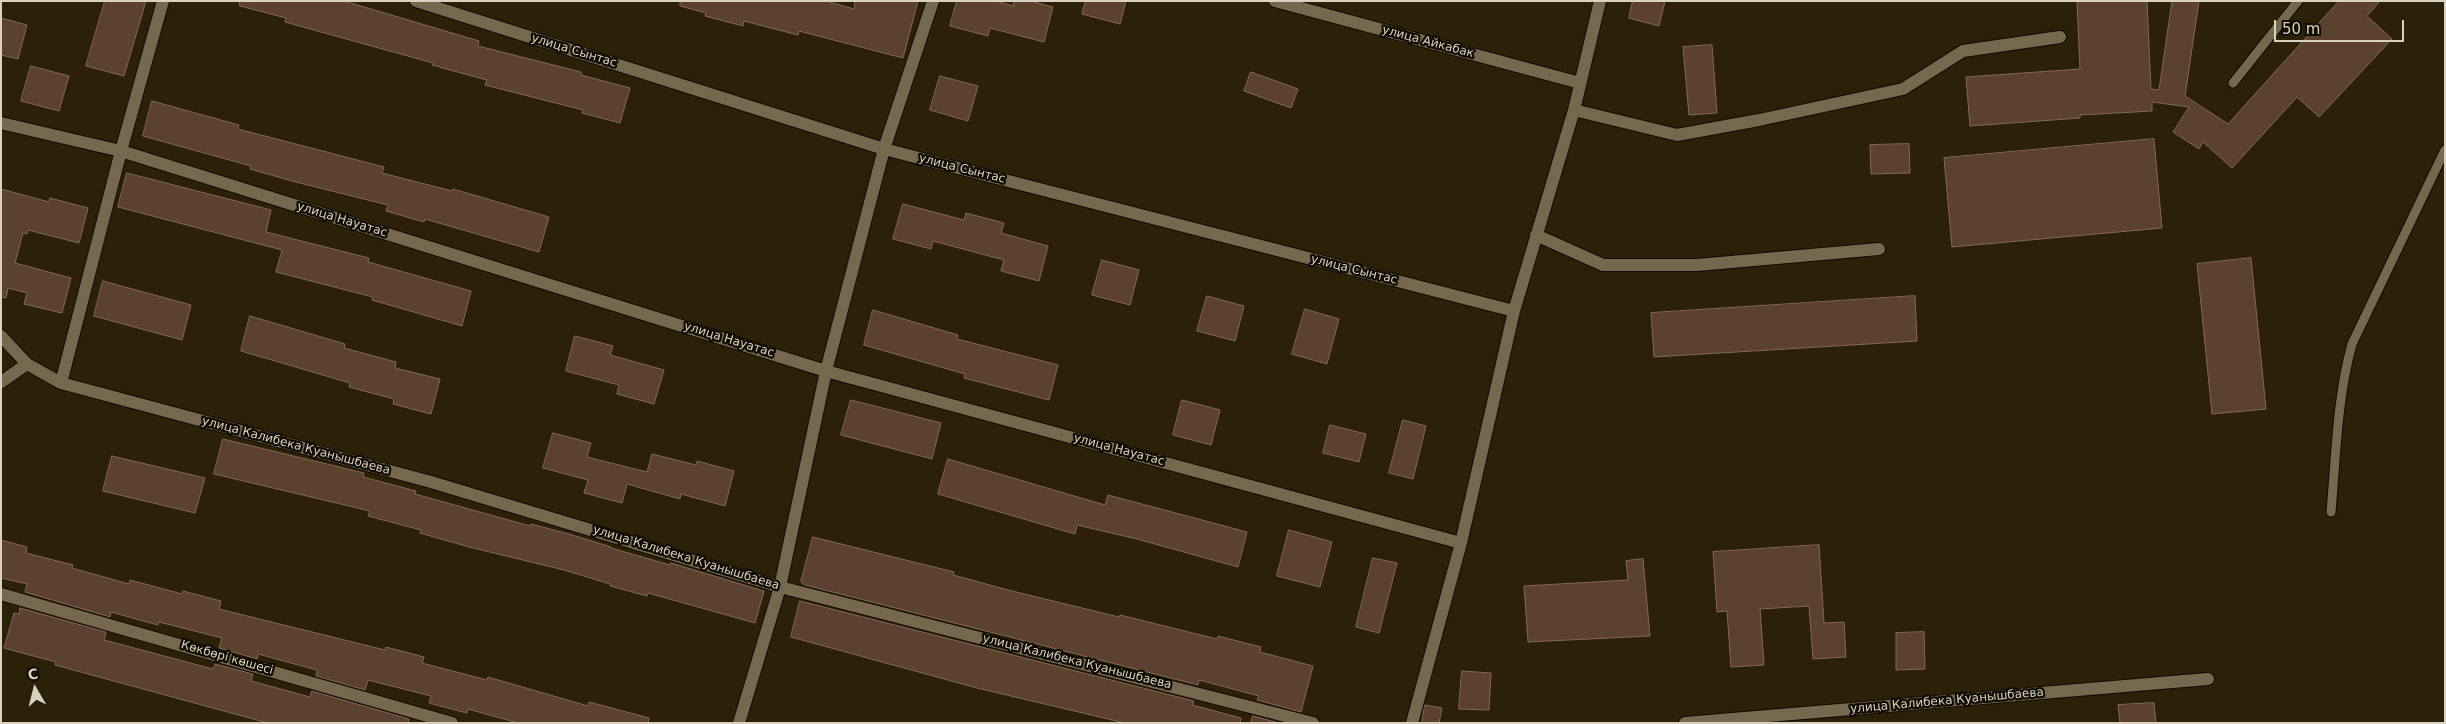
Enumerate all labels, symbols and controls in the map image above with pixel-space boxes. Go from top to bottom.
scale bar [2276,10,2406,42]
text: 50 m [2282,20,2320,38]
street label: улица Айкабак [1380,23,1476,61]
street label: улица Сынтас [530,31,618,71]
street label: улица Сынтас [917,151,1007,187]
street label: улица Науатас [295,199,389,241]
street label: улица Сынтас [1309,252,1399,288]
street label: улица Науатас [682,319,776,361]
street label: улица Калибека Куанышбаева [200,414,392,478]
street label: улица Науатас [1072,431,1166,469]
street label: улица Калибека Куанышбаева [591,523,781,593]
street label: улица Калибека Куанышбаева [981,632,1173,692]
street label: Көкбөрі көшесі [179,638,275,678]
north arrow [10,664,60,714]
text: С [27,666,39,683]
street label: улица Калибека Куанышбаева [1850,685,2044,717]

